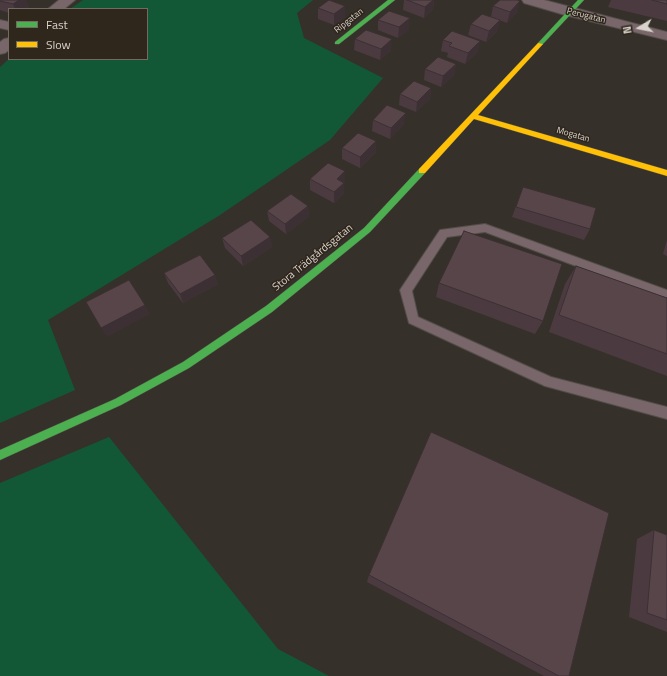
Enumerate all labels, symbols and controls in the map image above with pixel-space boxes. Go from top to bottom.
street label: Ripgatan [332,6,366,36]
street label: Perugatan [566,6,606,26]
legend [8,8,148,60]
north arrow [619,8,659,48]
text: Fast [46,15,68,34]
text: N [619,25,636,35]
text: Slow [46,35,71,54]
street label: Mogatan [555,125,591,145]
street label: Stora Trädgårdsgatan [270,222,356,294]

